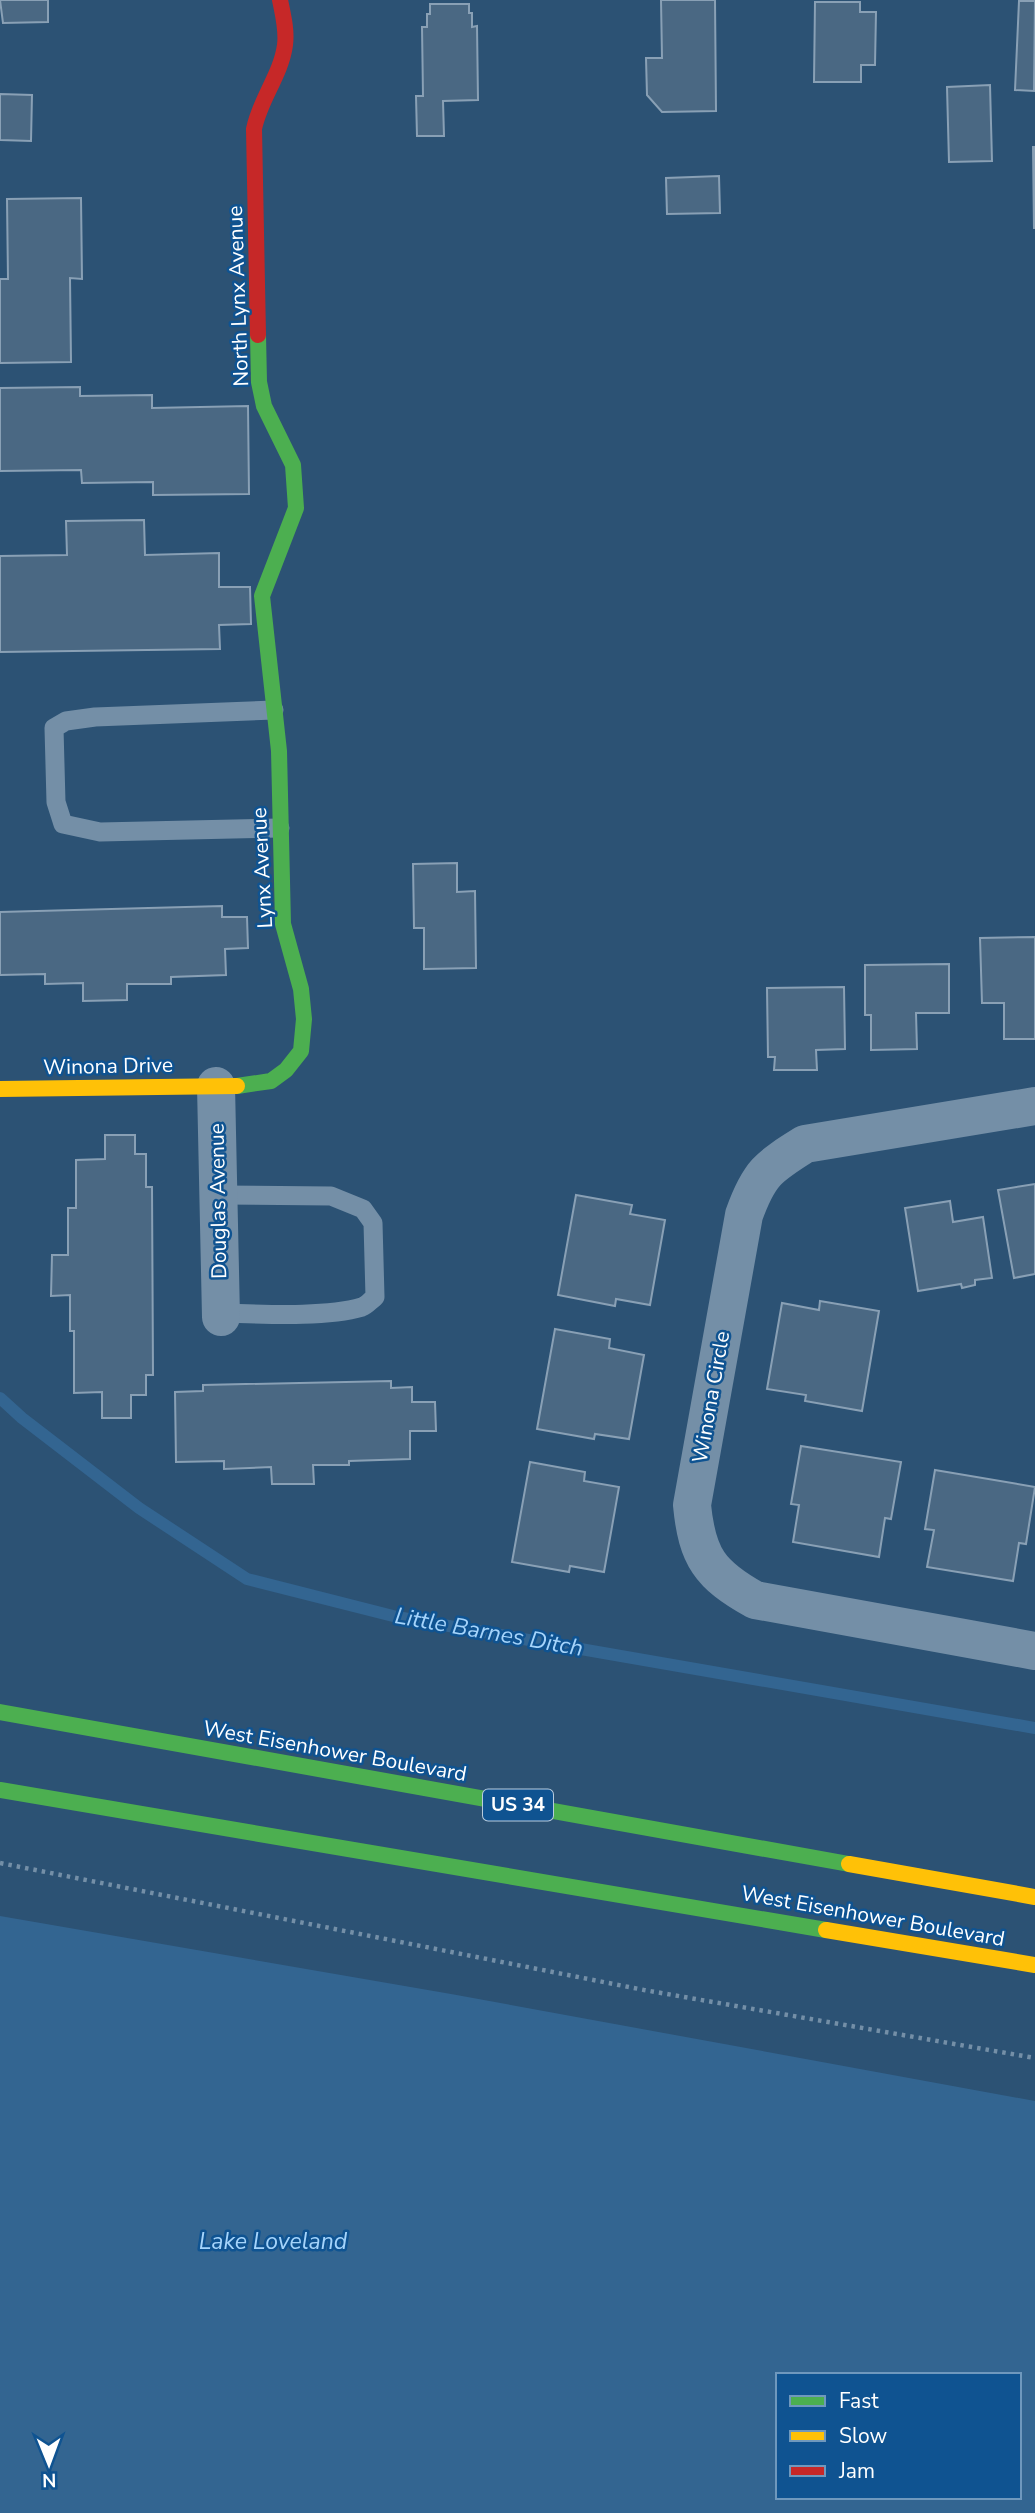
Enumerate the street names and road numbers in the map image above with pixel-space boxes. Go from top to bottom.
street label: North Lynx Avenue [221,205,255,387]
street label: Lynx Avenue [245,807,279,929]
street label: Winona Drive [43,1051,173,1081]
street label: Douglas Avenue [203,1123,233,1279]
street label: Winona Circle [686,1329,736,1465]
street label: West Eisenhower Boulevard [201,1714,469,1788]
road number: US 34 [483,1789,553,1820]
street label: West Eisenhower Boulevard [739,1879,1007,1953]

